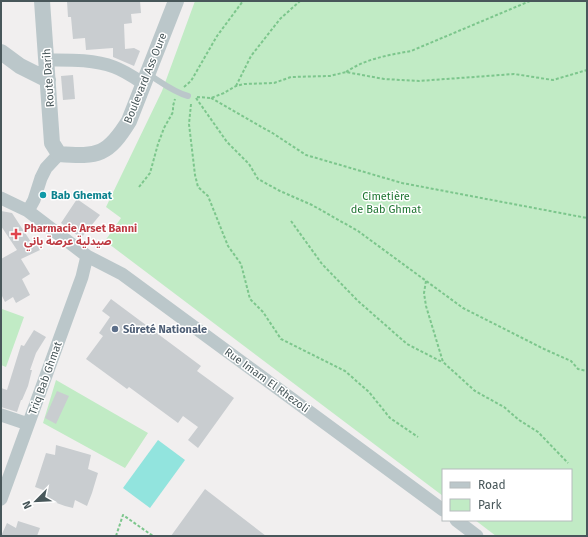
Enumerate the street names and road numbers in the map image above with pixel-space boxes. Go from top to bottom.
street label: Boulevard Ass Oure [121,31,170,125]
street label: Route Darih [40,48,57,108]
street label: Triq Bab Ghmat [26,340,65,417]
street label: Rue Imam El Rhezoli [222,345,312,415]

